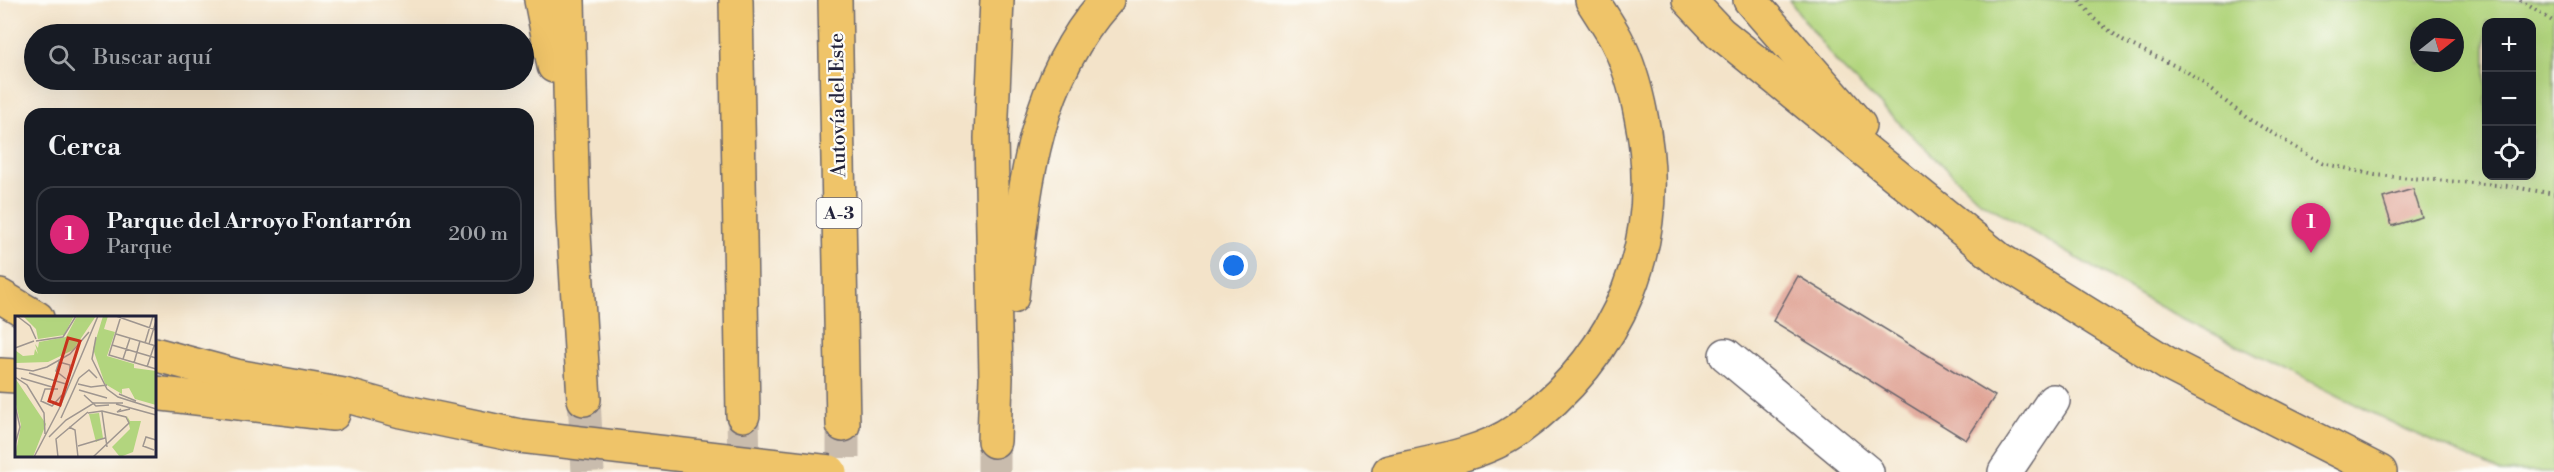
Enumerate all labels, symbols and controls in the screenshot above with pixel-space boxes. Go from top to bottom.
north arrow [2410,18,2464,72]
map controls [2482,18,2536,180]
button: + [2482,18,2536,72]
search box [24,24,534,90]
street label: Autovía del Este [825,32,852,179]
icon: search [45,41,78,74]
text: Buscar aquí [93,44,211,71]
button: − [2482,72,2536,126]
button: locate [2482,126,2536,180]
text: Cerca [48,131,121,163]
road number: A-3 [816,198,862,228]
pin: 1 [2292,204,2330,253]
text: Parque del Arroyo Fontarrón [107,208,411,235]
text: 1 [65,222,74,247]
text: 200 m [448,222,508,247]
text: Parque [107,235,172,260]
your location [1219,251,1248,280]
inset map [15,316,156,457]

